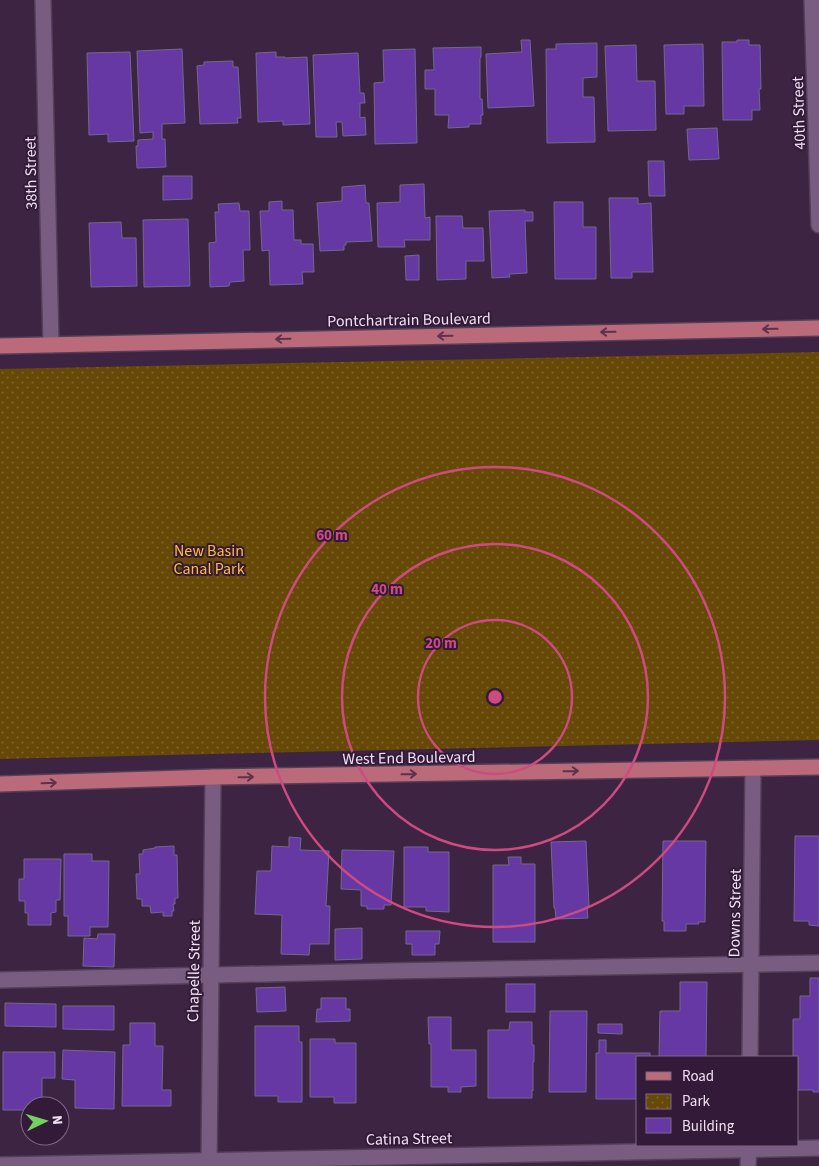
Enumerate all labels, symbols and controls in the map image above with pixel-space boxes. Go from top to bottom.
street label: 40th Street [787,75,811,150]
street label: 38th Street [19,136,43,210]
street label: Pontchartrain Boulevard [327,308,491,332]
one-way arrow [763,324,779,333]
one-way arrow [600,327,616,337]
one-way arrow [438,331,454,340]
one-way arrow [275,334,292,344]
text: 60 m [316,525,348,546]
park label: New Basin Canal Park [173,540,245,580]
text: 40 m [371,579,403,600]
text: 20 m [425,633,457,654]
centre of rings [486,688,504,706]
street label: West End Boulevard [342,746,476,770]
one-way arrow [562,766,579,776]
one-way arrow [400,769,416,779]
one-way arrow [238,772,254,782]
one-way arrow [40,778,56,787]
street label: Downs Street [723,868,747,958]
street label: Chapelle Street [182,919,206,1022]
legend [636,1056,799,1146]
text: Road [682,1066,714,1087]
text: Park [682,1091,711,1112]
north arrow [20,1096,70,1146]
text: N [47,1114,67,1125]
text: Building [682,1116,735,1137]
street label: Catina Street [366,1127,453,1151]

